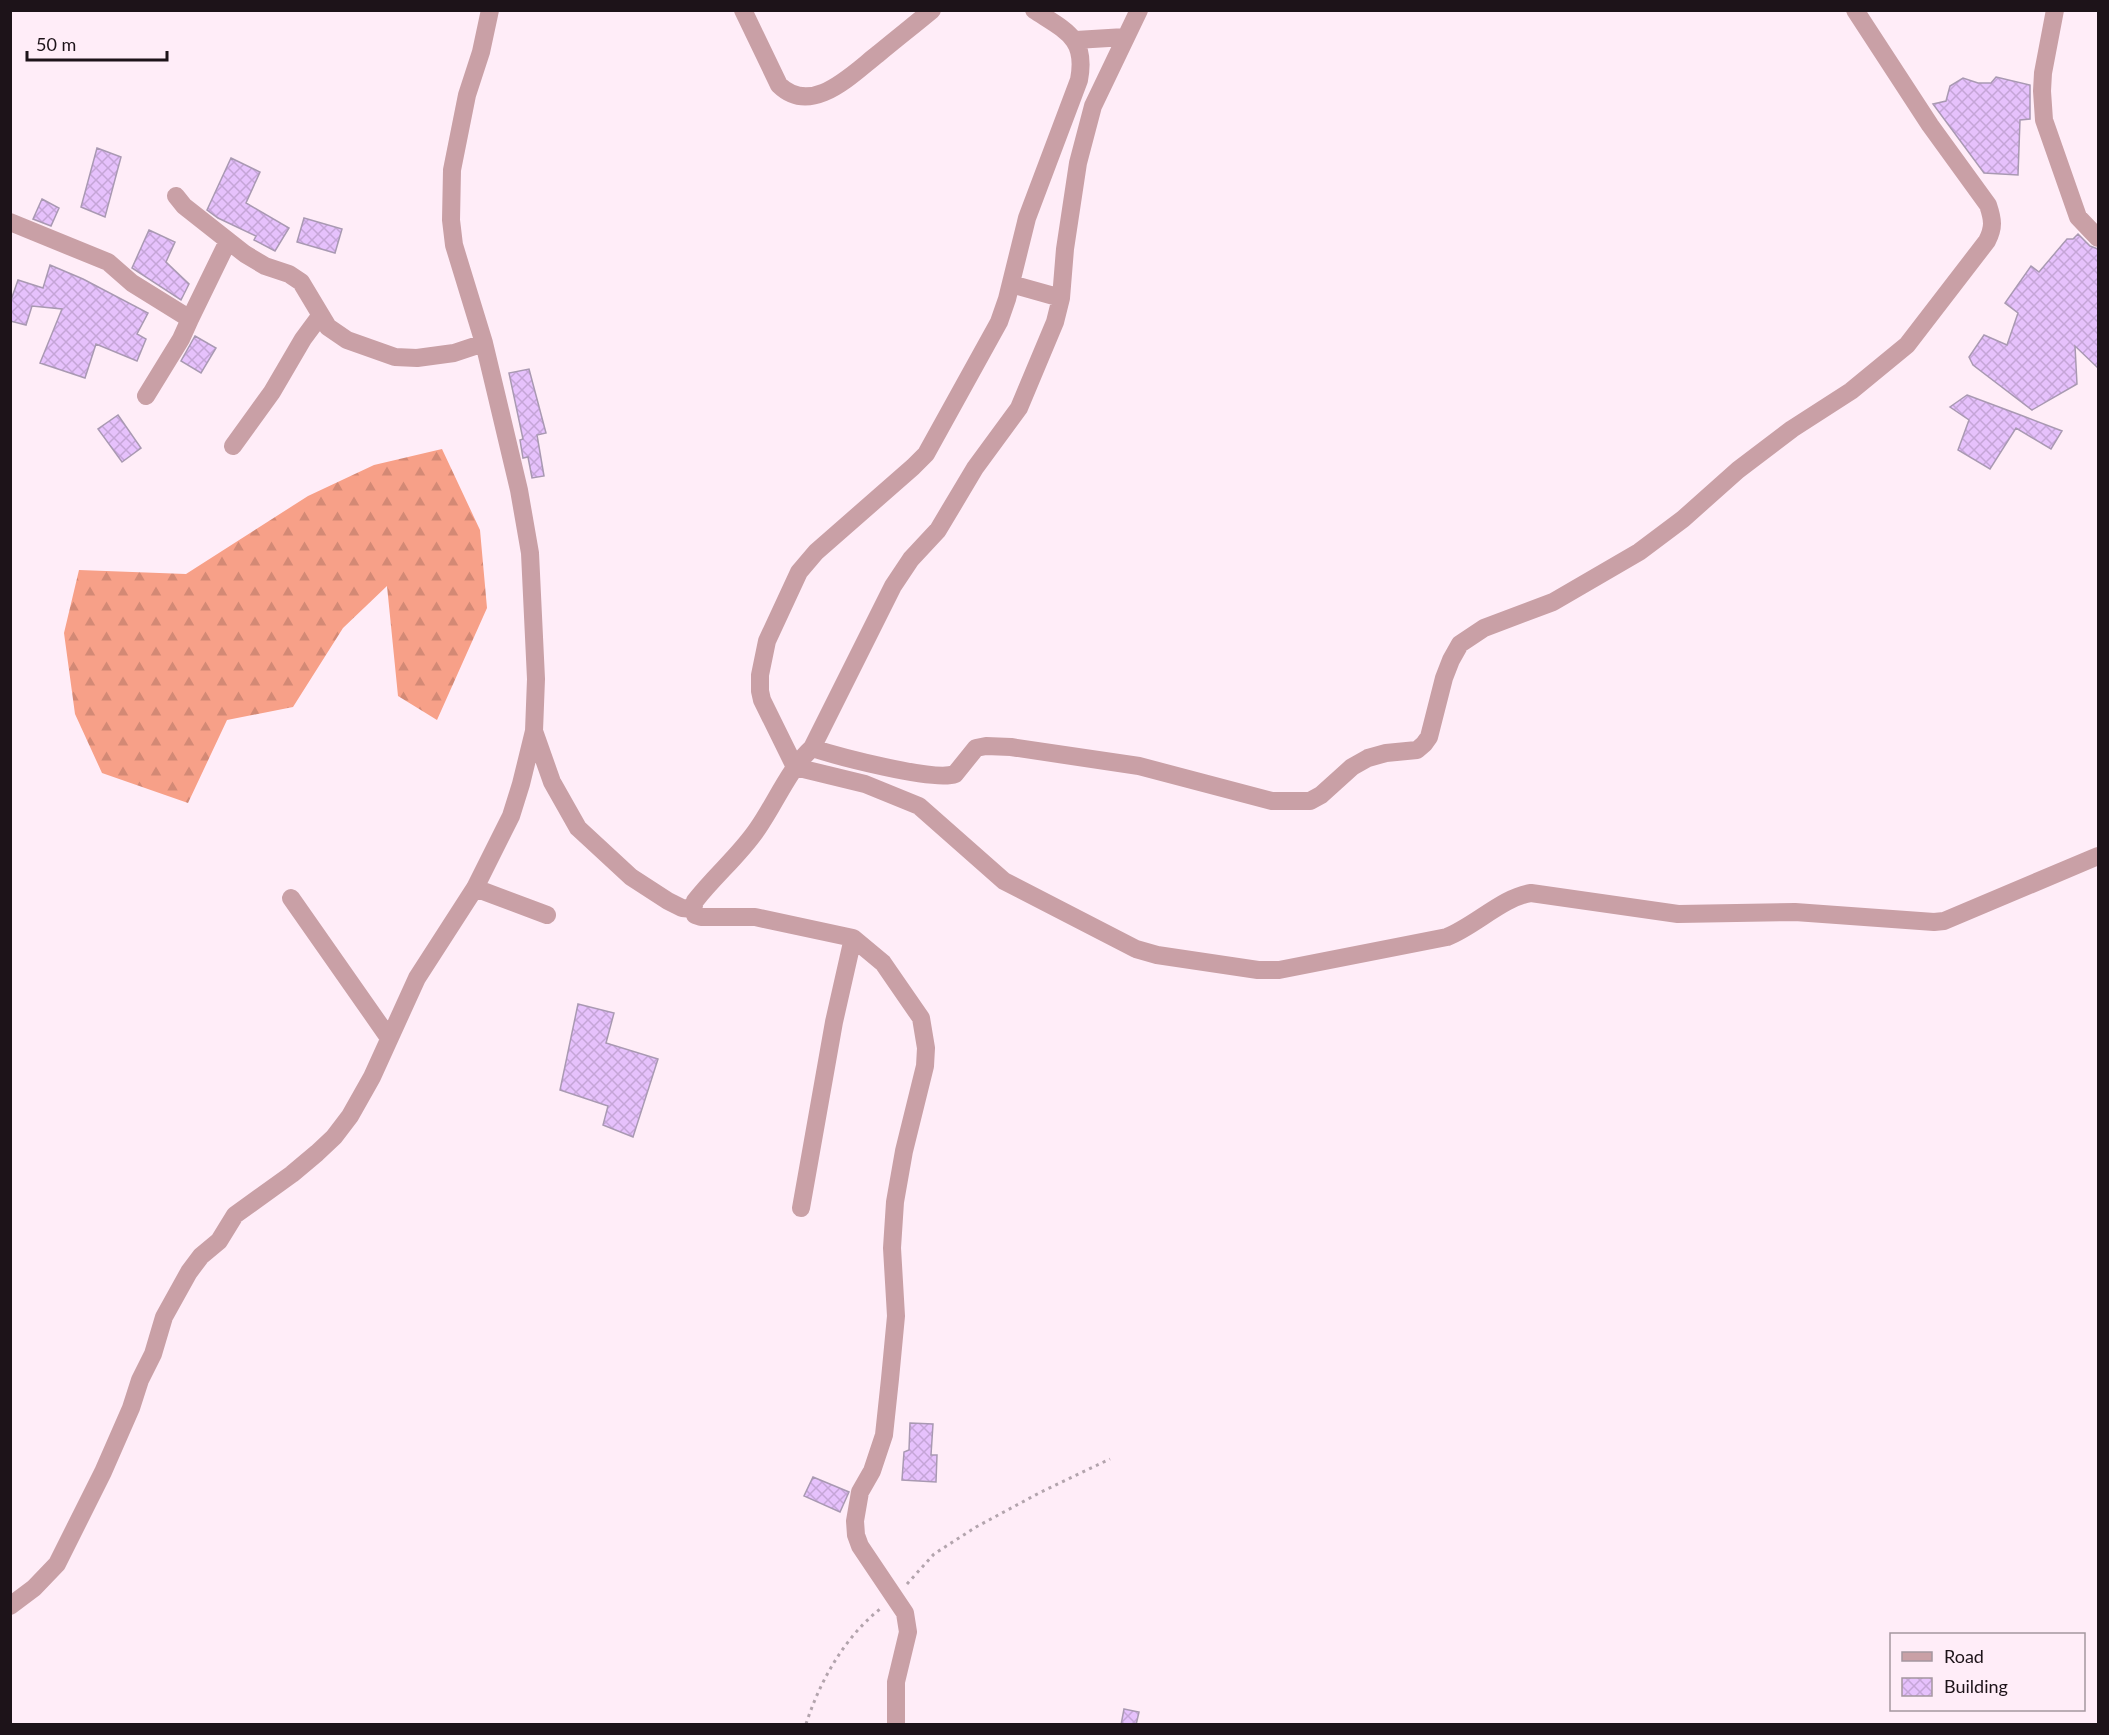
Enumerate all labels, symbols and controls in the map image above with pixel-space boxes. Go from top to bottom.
scale bar [27,24,166,62]
text: 50 m [36,33,76,55]
legend [1890,1633,2085,1711]
text: Road [1944,1645,1984,1667]
text: Building [1944,1675,2008,1697]

